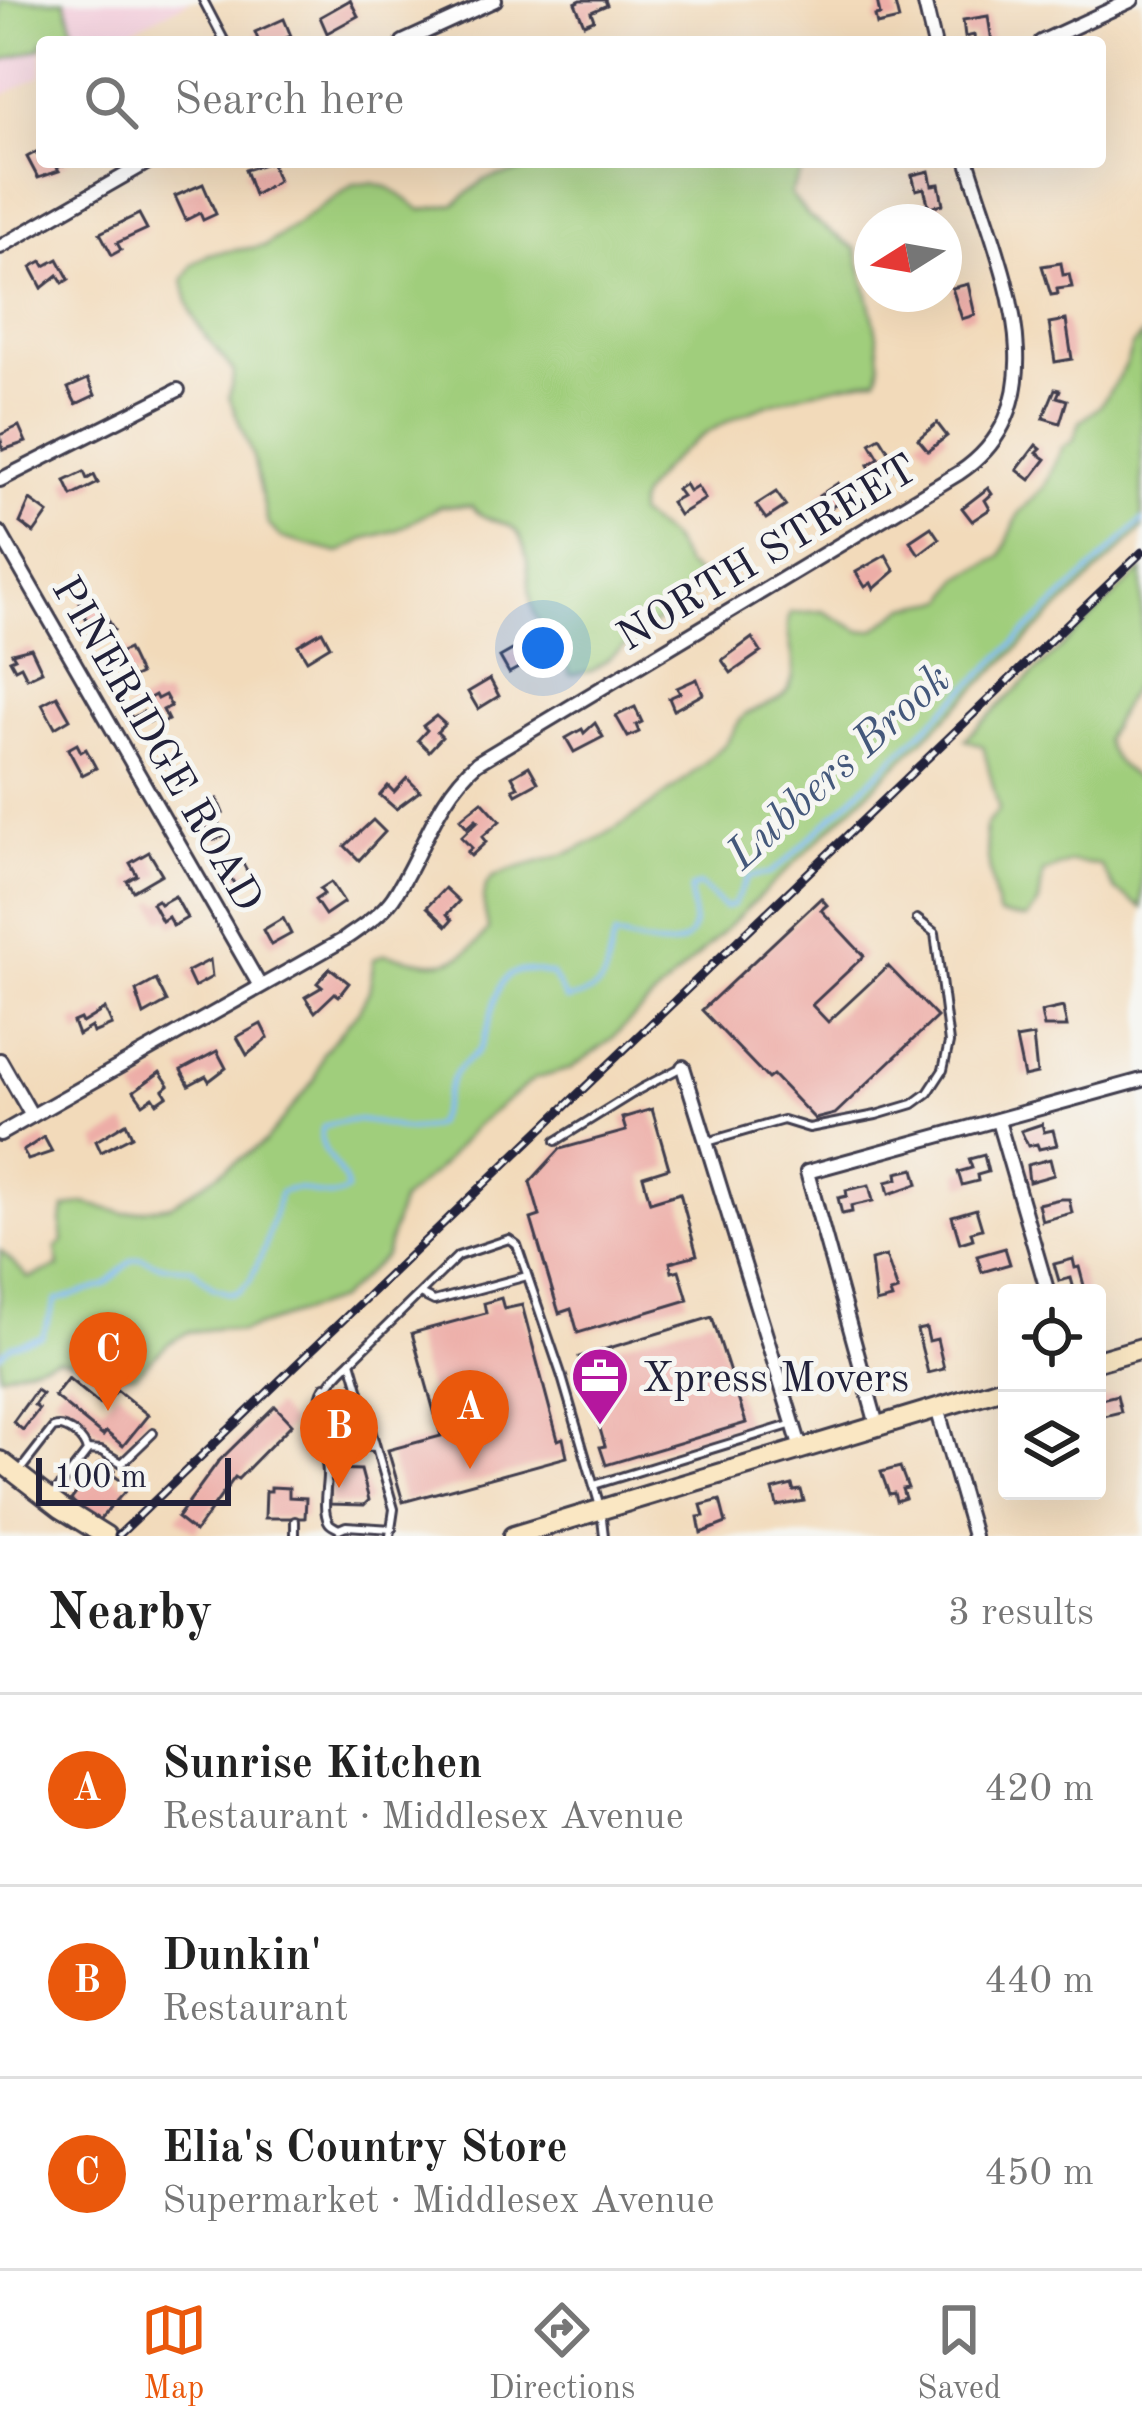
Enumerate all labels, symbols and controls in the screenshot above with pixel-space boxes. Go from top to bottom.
search box [36,36,1106,168]
icon: search [78,69,144,135]
text: Search here [174,79,404,124]
north arrow [854,204,962,312]
street label: NORTH STREET [611,449,925,660]
street label: PINERIDGE ROAD [43,571,268,919]
your location [513,618,573,678]
water label: Lubbers Brook [719,657,960,880]
map controls [998,1284,1106,1500]
button: locate [998,1284,1106,1392]
pin: C [69,1312,147,1411]
office icon: Xpress Movers [569,1345,631,1427]
place label: Xpress Movers [642,1359,909,1401]
pin: A [431,1370,509,1469]
pin: B [300,1389,378,1488]
button: layers [998,1392,1106,1500]
scale bar [36,1452,231,1505]
text: 100 m [54,1462,147,1495]
text: Nearby [48,1589,213,1640]
text: 3 results [948,1594,1094,1633]
text: Sunrise Kitchen [162,1743,483,1788]
text: A [72,1770,102,1809]
text: 420 m [984,1770,1094,1809]
text: Restaurant · Middlesex Avenue [162,1798,684,1837]
text: Dunkin' [162,1935,321,1980]
text: B [73,1962,101,2001]
text: 440 m [984,1962,1094,2001]
text: Restaurant [162,1990,349,2029]
text: Elia's Country Store [162,2127,568,2172]
text: C [74,2154,100,2193]
text: 450 m [984,2154,1094,2193]
text: Supermarket · Middlesex Avenue [162,2182,714,2221]
tab: Map [141,2297,207,2410]
tab: Directions [489,2297,635,2410]
tab: Saved [917,2297,1001,2410]

